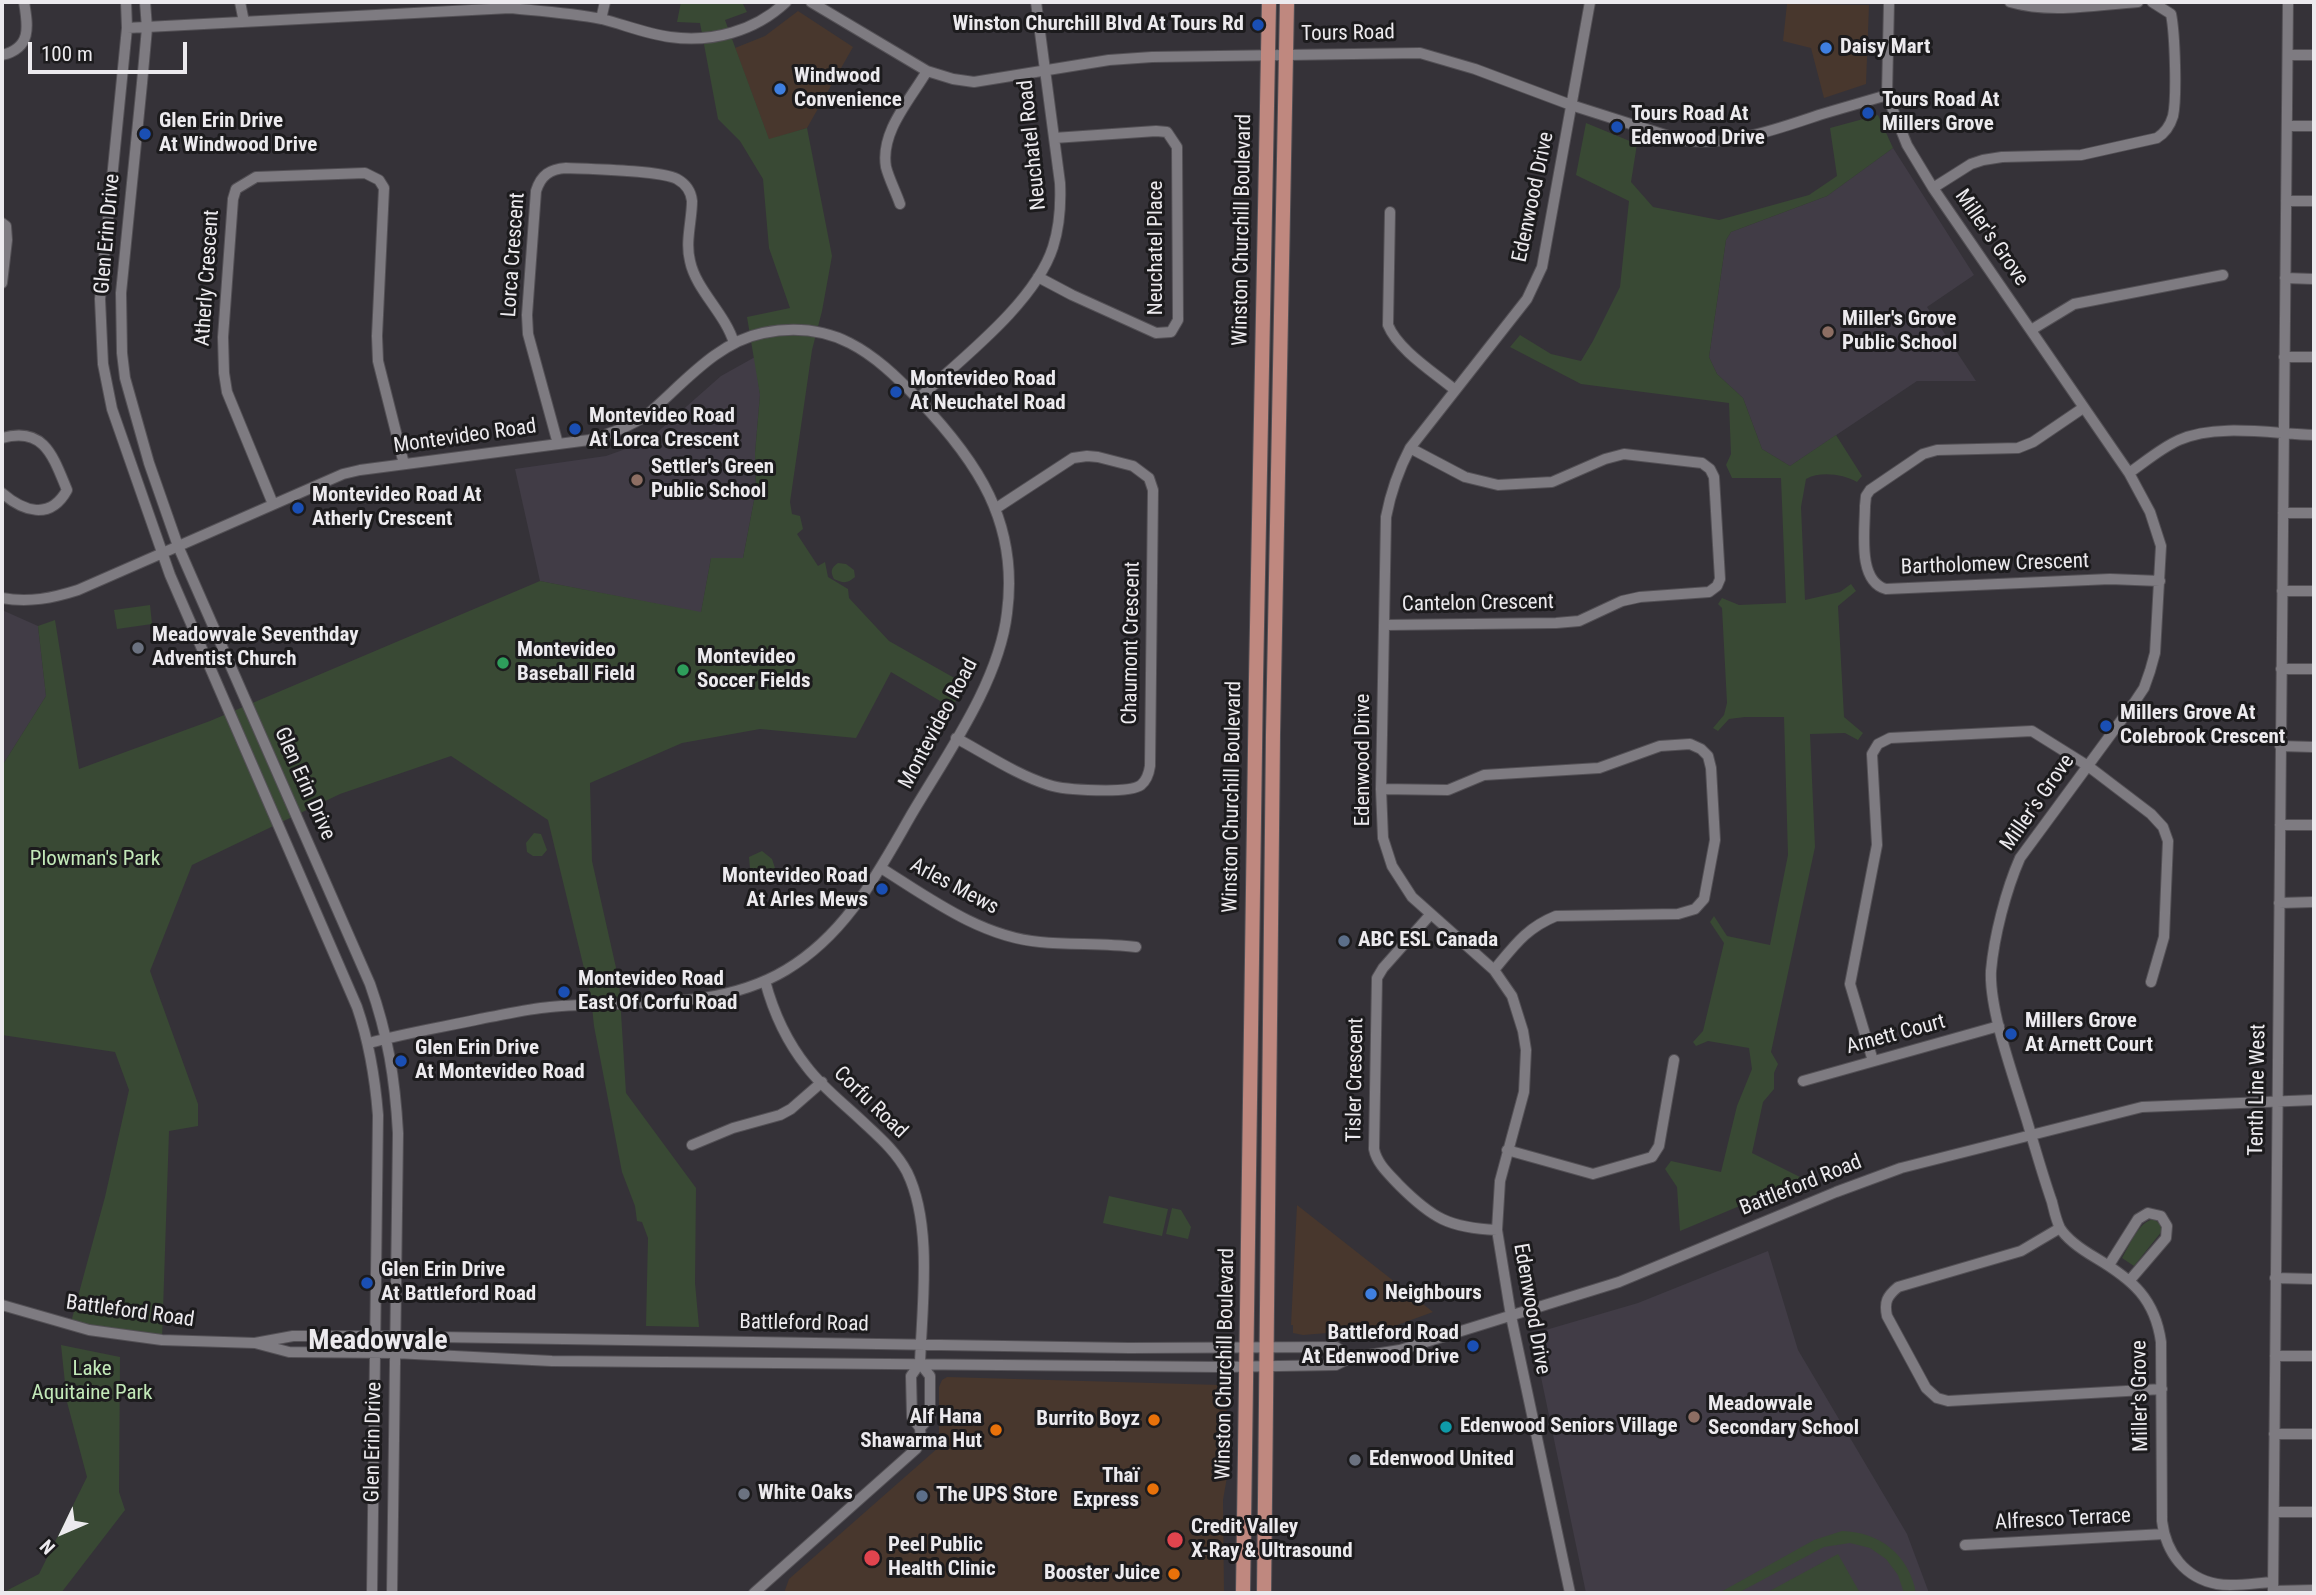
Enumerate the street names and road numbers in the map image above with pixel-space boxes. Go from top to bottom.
street label: Tours Road [1301,21,1395,47]
street label: Neuchatel Road [1014,79,1052,211]
street label: Winston Churchill Boulevard [1228,114,1258,346]
street label: Edenwood Drive [1508,130,1560,264]
street label: Glen Erin Drive [90,173,126,295]
street label: Neuchatel Place [1144,181,1170,315]
street label: Miller's Grove [1949,185,2033,291]
street label: Lorca Crescent [497,192,531,318]
street label: Atherly Crescent [191,209,225,347]
street label: Montevideo Road [392,414,538,460]
street label: Bartholomew Crescent [1900,549,2090,581]
street label: Chaumont Crescent [1118,561,1146,725]
street label: Cantelon Crescent [1402,590,1554,618]
street label: Montevideo Road [894,654,984,794]
street label: Winston Churchill Boulevard [1218,681,1248,913]
street label: Edenwood Drive [1351,694,1377,826]
street label: Glen Erin Drive [268,724,340,844]
street label: Miller's Grove [1996,750,2080,856]
street label: Arles Mews [905,853,1003,921]
street label: Arnett Court [1844,1010,1948,1060]
street label: Tisler Crescent [1342,1017,1370,1143]
street label: Tenth Line West [2244,1024,2272,1156]
street label: Corfu Road [828,1062,912,1144]
street label: Battleford Road [1736,1150,1866,1222]
street label: Edenwood Drive [1507,1242,1555,1376]
street label: Winston Churchill Boulevard [1211,1248,1241,1480]
street label: Battleford Road [64,1291,196,1333]
street label: Battleford Road [739,1310,869,1338]
street label: Miller's Grove [2127,1340,2155,1452]
street label: Glen Erin Drive [360,1381,388,1503]
street label: Alfresco Terrace [1994,1504,2132,1536]

